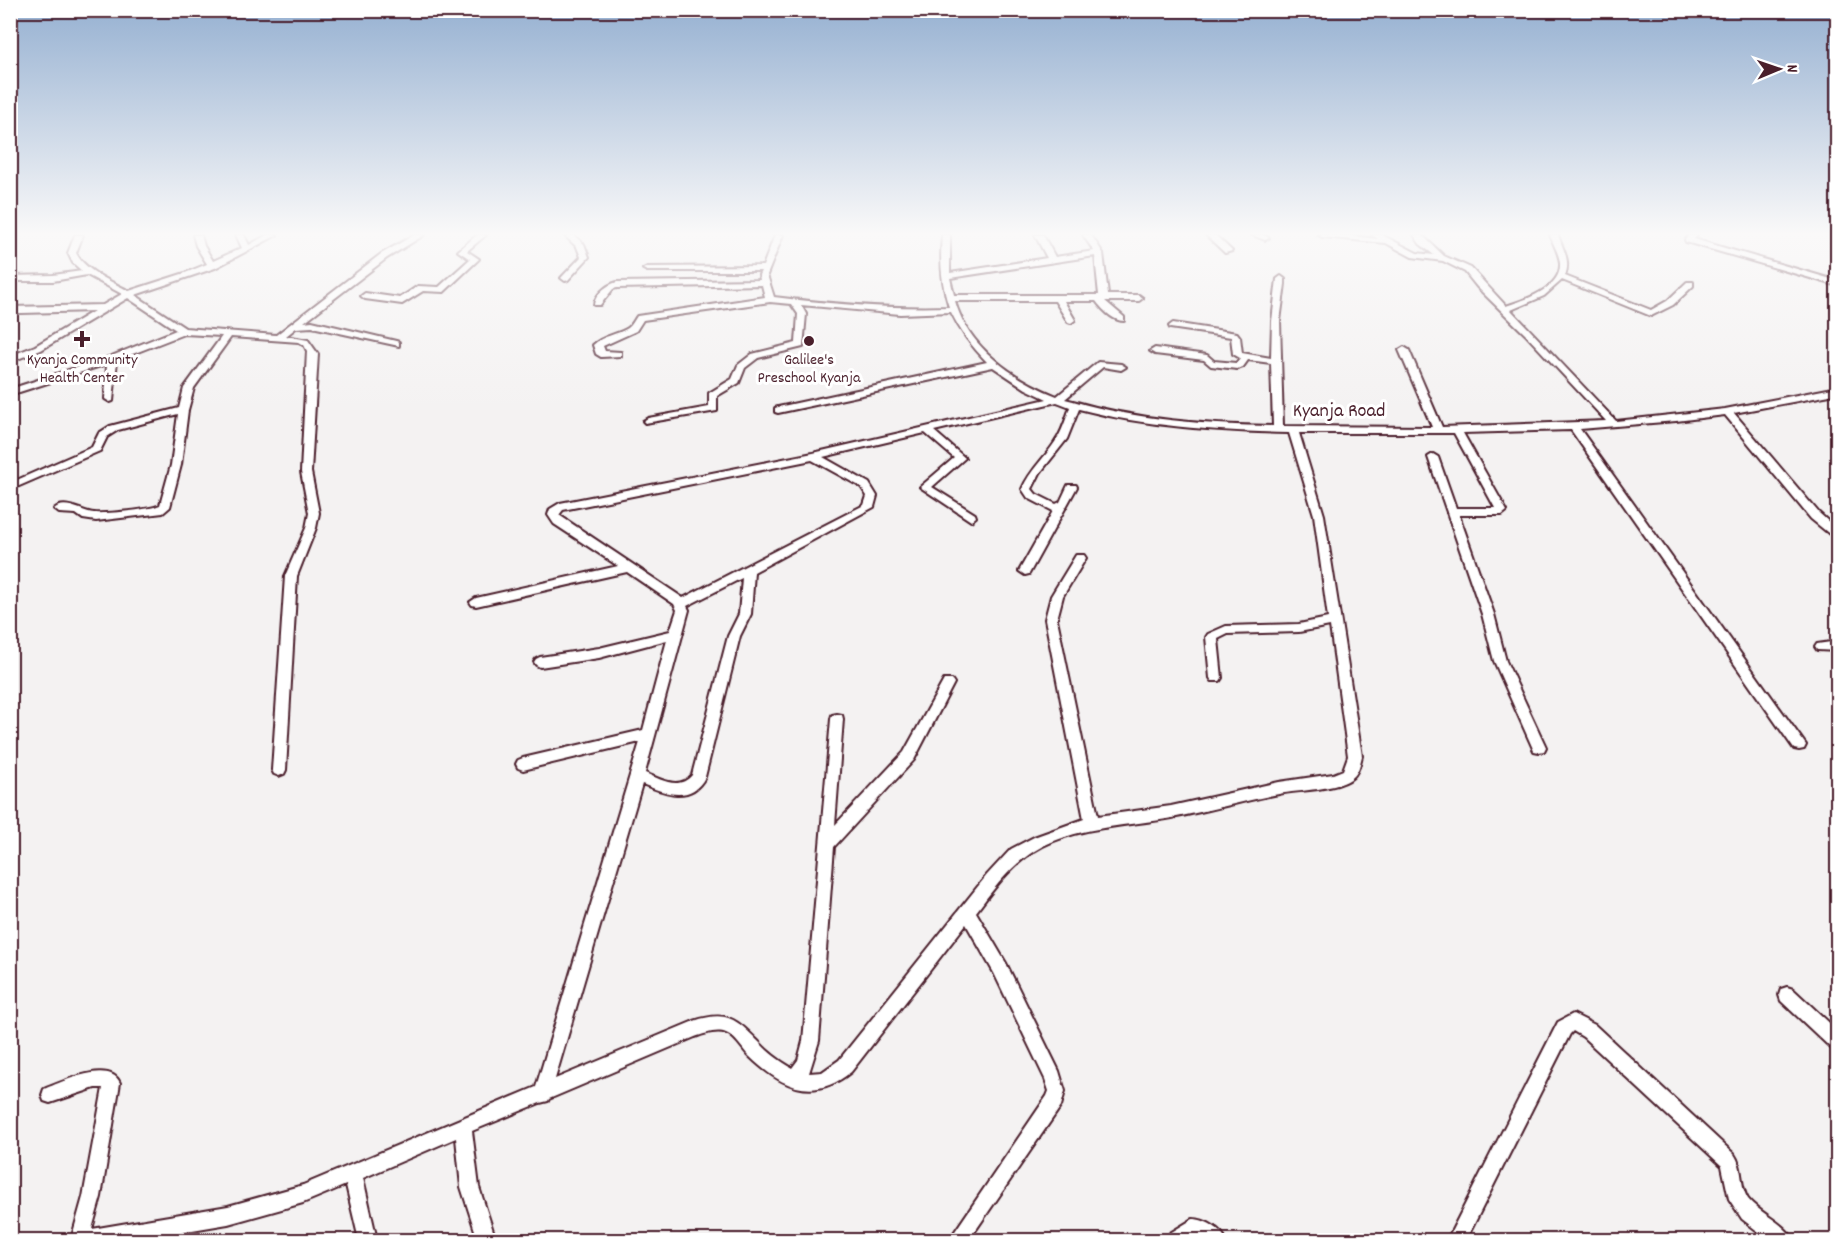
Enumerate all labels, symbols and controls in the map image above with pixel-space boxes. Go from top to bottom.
north arrow [1749,39,1809,99]
text: N [1780,64,1803,73]
marker: Kyanja Community Health Center [73,330,91,348]
marker: Galilee's Preschool Kyanja [802,334,816,348]
place label: Kyanja Community Health Center [27,349,138,390]
place label: Galilee's Preschool Kyanja [758,349,861,390]
street label: Kyanja Road [1293,398,1385,426]

